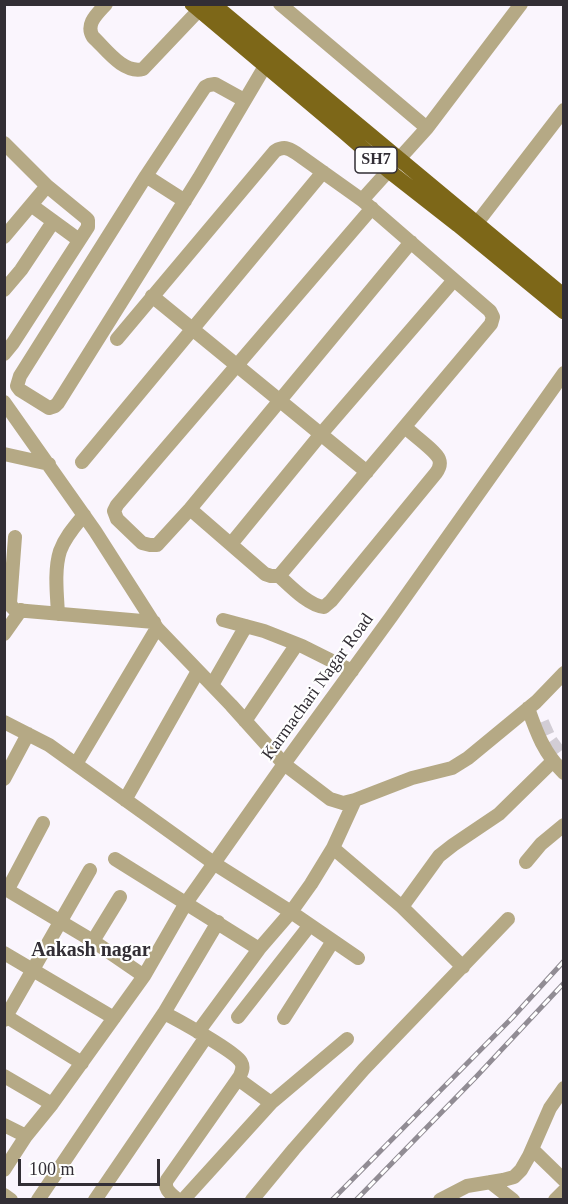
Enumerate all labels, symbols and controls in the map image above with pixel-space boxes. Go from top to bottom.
road number: SH7 [355,147,397,173]
street label: Karmachari Nagar Road [258,609,378,765]
district label: Aakash nagar [31,939,151,963]
scale bar [21,1147,164,1185]
text: 100 m [29,1159,75,1179]

